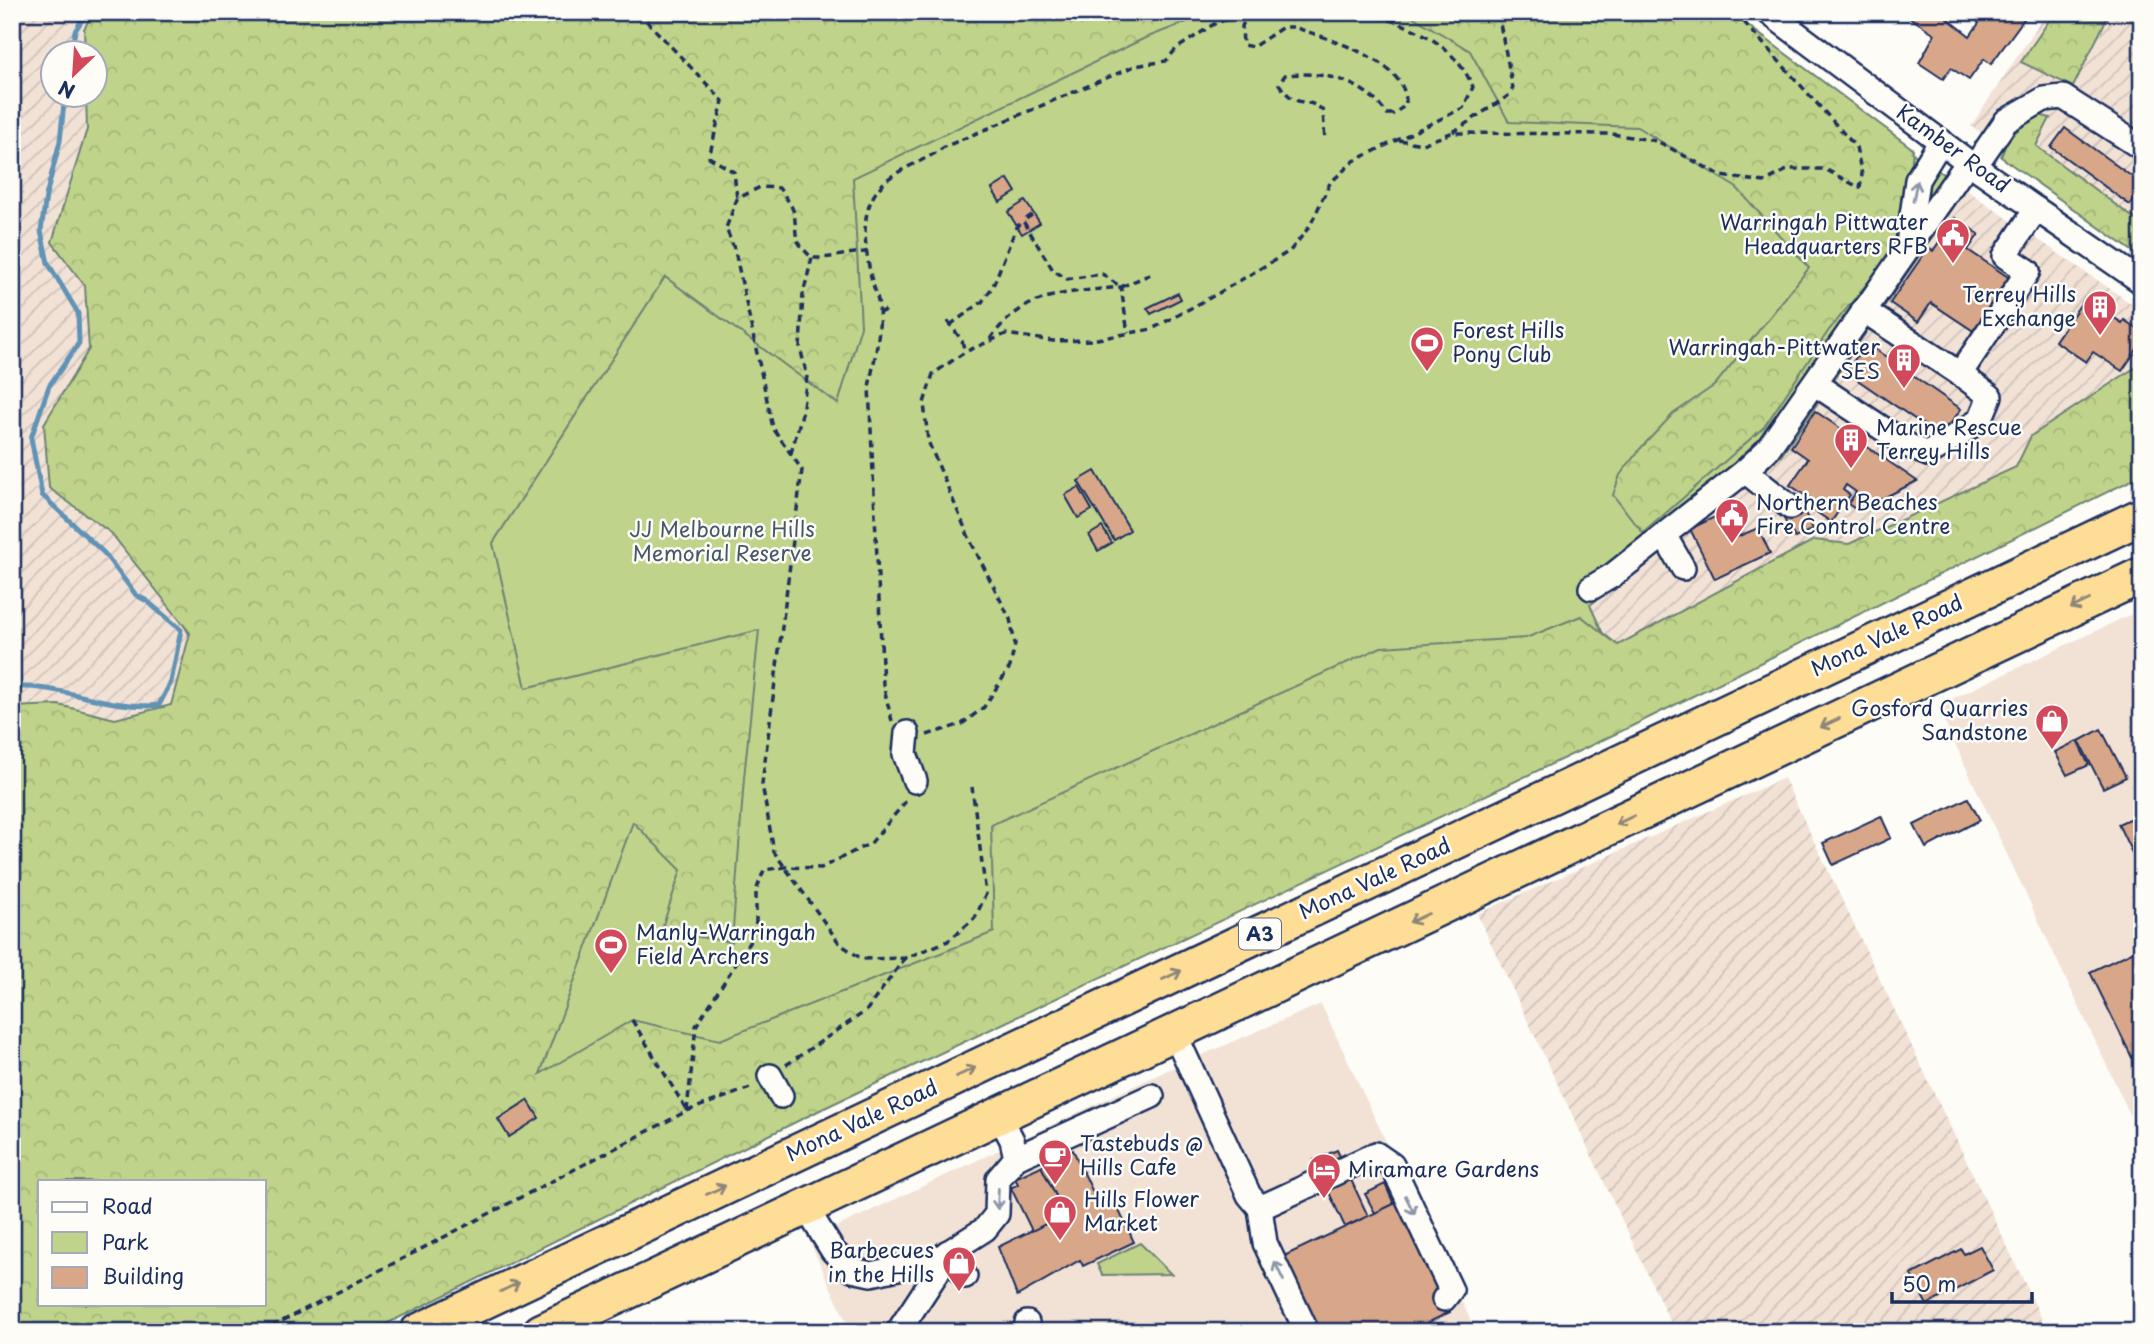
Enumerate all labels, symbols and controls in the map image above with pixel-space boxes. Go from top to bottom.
north arrow [38,38,108,108]
text: N [54,74,79,106]
street label: Kamber Road [1891,95,2018,200]
one-way arrow [1908,180,1922,203]
place label: Warringah Pittwater Headquarters RFB [1720,205,1928,261]
public building icon: Warringah Pittwater Headquarters RFB [1934,216,1972,265]
place label: Terrey Hills Exchange [1962,277,2076,333]
building icon: Terrey Hills Exchange [2081,288,2119,337]
place label: Forest Hills Pony Club [1452,313,1564,369]
sports icon: Forest Hills Pony Club [1408,324,1446,373]
place label: Warringah-Pittwater SES [1668,330,1880,386]
building icon: Warringah-Pittwater SES [1885,341,1923,390]
place label: Marine Rescue Terrey Hills [1876,410,2022,466]
building icon: Marine Rescue Terrey Hills [1832,421,1870,470]
place label: Northern Beaches Fire Control Centre [1756,485,1950,541]
public building icon: Northern Beaches Fire Control Centre [1713,496,1751,545]
park label: JJ Melbourne Hills Memorial Reserve [629,512,815,568]
street label: Mona Vale Road [1805,585,1967,683]
one-way arrow [2070,598,2091,611]
place label: Gosford Quarries Sandstone [1851,691,2028,747]
shop icon: Gosford Quarries Sandstone [2033,702,2071,751]
one-way arrow [1820,716,1841,730]
one-way arrow [1615,814,1636,827]
street label: Mona Vale Road [1293,828,1455,926]
one-way arrow [1409,912,1430,925]
place label: Manly-Warringah Field Archers [636,915,816,971]
road number: A3 [1239,918,1281,950]
sports icon: Manly-Warringah Field Archers [592,926,630,975]
one-way arrow [1161,968,1182,981]
one-way arrow [955,1065,976,1079]
street label: Mona Vale Road [780,1070,942,1168]
place label: Tastebuds @ Hills Cafe [1080,1126,1203,1182]
cafe icon: Tastebuds @ Hills Cafe [1036,1137,1074,1186]
hotel icon: Miramare Gardens [1305,1151,1343,1200]
place label: Miramare Gardens [1348,1152,1539,1184]
legend [38,1180,266,1306]
place label: Hills Flower Market [1084,1182,1199,1238]
one-way arrow [704,1183,726,1196]
one-way arrow [991,1188,1004,1211]
text: Road [102,1189,153,1221]
shop icon: Hills Flower Market [1041,1193,1079,1242]
one-way arrow [1404,1194,1417,1215]
text: Park [102,1225,149,1257]
place label: Barbecues in the Hills [828,1233,934,1289]
shop icon: Barbecues in the Hills [940,1244,978,1293]
text: Building [102,1259,184,1291]
scale bar [1892,1260,2032,1304]
one-way arrow [1271,1261,1285,1282]
text: 50 m [1902,1267,1956,1299]
one-way arrow [499,1280,520,1294]

